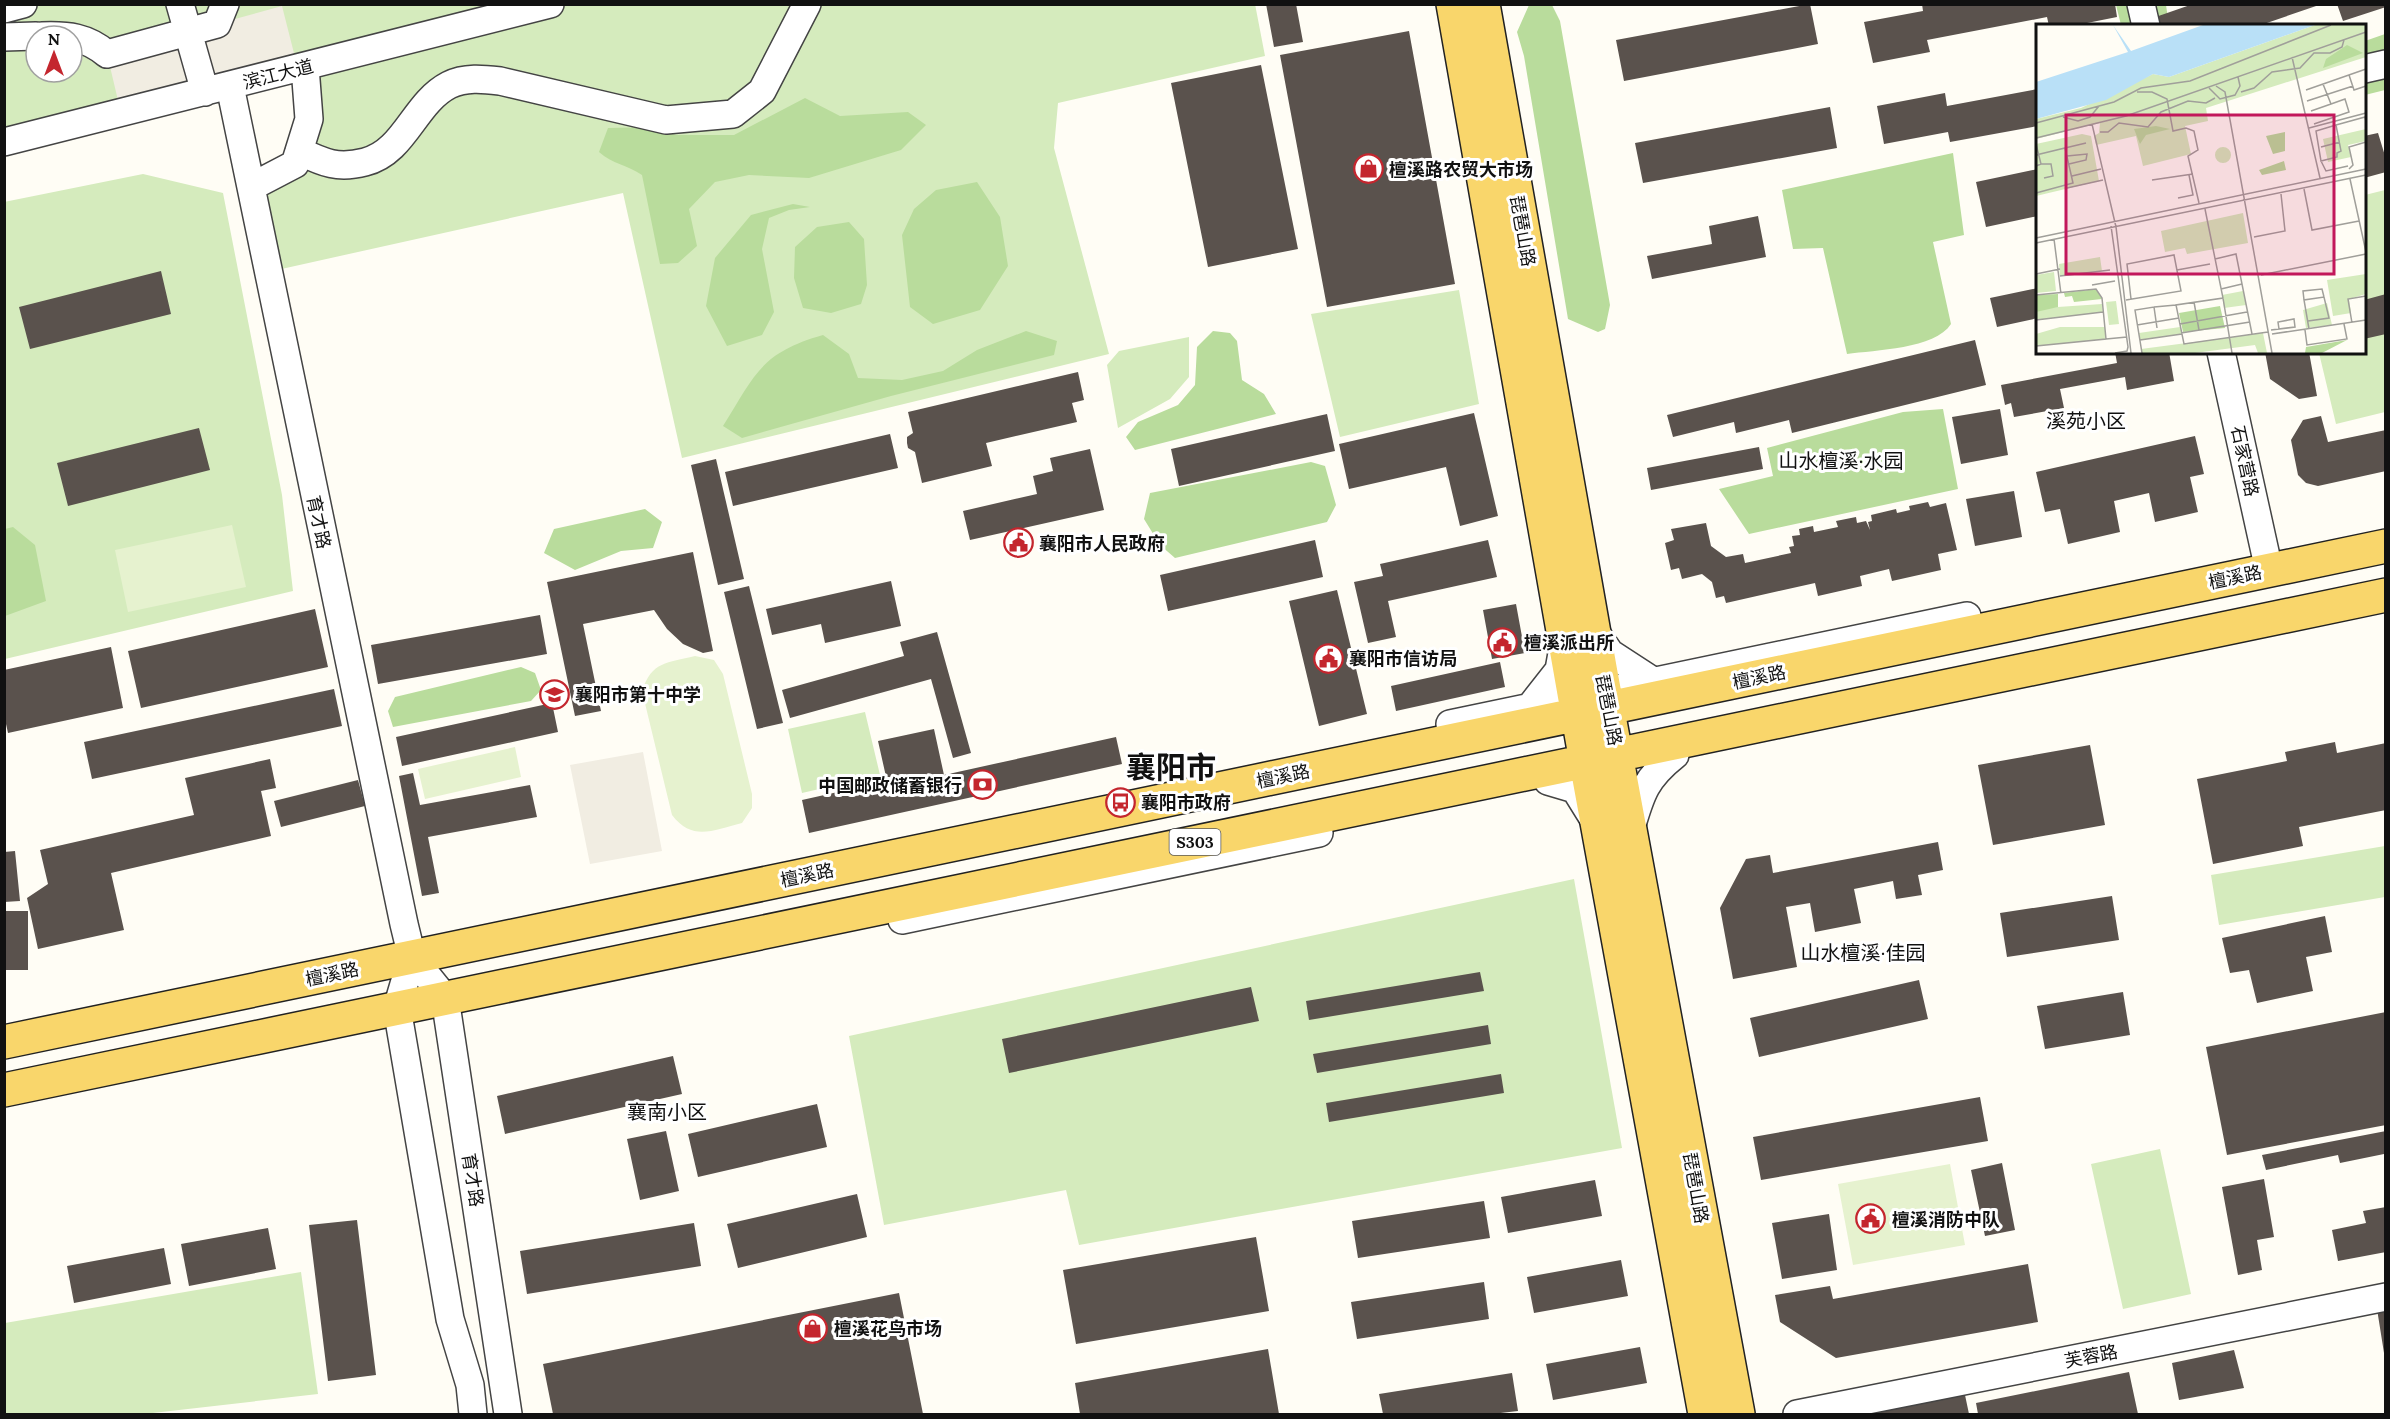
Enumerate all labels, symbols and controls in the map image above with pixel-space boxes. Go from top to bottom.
north arrow [24,24,84,84]
inset map [2036,24,2366,354]
text: N [48,29,60,49]
street label: 滨江大道 [240,54,316,94]
shop icon: 檀溪路农贸大市场 [1352,153,1384,185]
place label: 檀溪路农贸大市场 [1389,158,1533,181]
street label: 琵琶山路 [1505,194,1541,268]
district label: 溪苑小区 [2046,408,2126,433]
street label: 石家营路 [2226,423,2264,499]
district label: 山水檀溪·水园 [1779,448,1904,473]
street label: 育才路 [302,493,336,551]
public building icon: 襄阳市人民政府 [1002,527,1034,559]
place label: 襄阳市人民政府 [1039,532,1165,555]
street label: 檀溪路 [2206,560,2264,594]
public building icon: 檀溪派出所 [1487,626,1519,658]
place label: 檀溪派出所 [1524,631,1614,654]
public building icon: 襄阳市信访局 [1312,642,1344,674]
place label: 襄阳市信访局 [1349,647,1457,670]
street label: 檀溪路 [1730,660,1788,694]
street label: 琵琶山路 [1591,672,1627,748]
school or university icon: 襄阳市第十中学 [538,678,570,710]
place label: 襄阳市第十中学 [575,683,701,706]
district label: 襄阳市 [1126,748,1216,786]
street label: 檀溪路 [1254,759,1312,793]
bank icon: 中国邮政储蓄银行 [967,769,999,801]
place label: 中国邮政储蓄银行 [818,774,962,797]
bus stop icon: 襄阳市政府 [1104,786,1136,818]
place label: 襄阳市政府 [1141,791,1231,814]
road number: S303 [1170,829,1220,855]
street label: 檀溪路 [778,858,836,892]
district label: 山水檀溪·佳园 [1801,940,1926,965]
street label: 檀溪路 [303,957,361,991]
district label: 襄南小区 [627,1099,707,1124]
street label: 琵琶山路 [1678,1151,1714,1225]
street label: 育才路 [457,1152,489,1208]
public building icon: 檀溪消防中队 [1855,1203,1887,1235]
place label: 檀溪消防中队 [1892,1208,2000,1231]
shop icon: 檀溪花鸟市场 [797,1312,829,1344]
place label: 檀溪花鸟市场 [834,1317,942,1340]
street label: 芙蓉路 [2062,1340,2120,1372]

